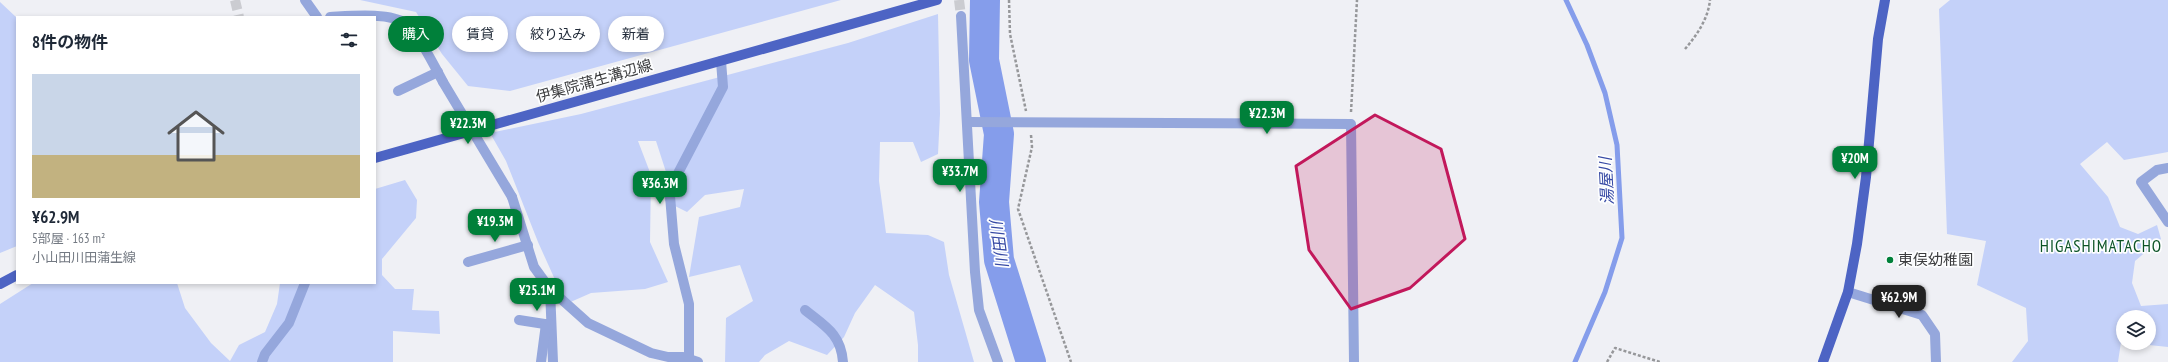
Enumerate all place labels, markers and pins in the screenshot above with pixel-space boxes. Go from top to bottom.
pin: ¥22.3M [1234,101,1300,135]
pin: ¥22.3M [435,111,501,145]
pin: ¥20M [1831,146,1879,180]
pin: ¥33.7M [927,159,993,193]
pin: ¥36.3M [627,171,693,205]
pin: ¥19.3M [462,209,528,243]
place label: 東俣幼稚園 [1898,250,1973,269]
marker: 東俣幼稚園 [1885,255,1895,265]
pin: ¥25.1M [504,278,570,312]
pin: ¥62.9M [1866,285,1932,319]

